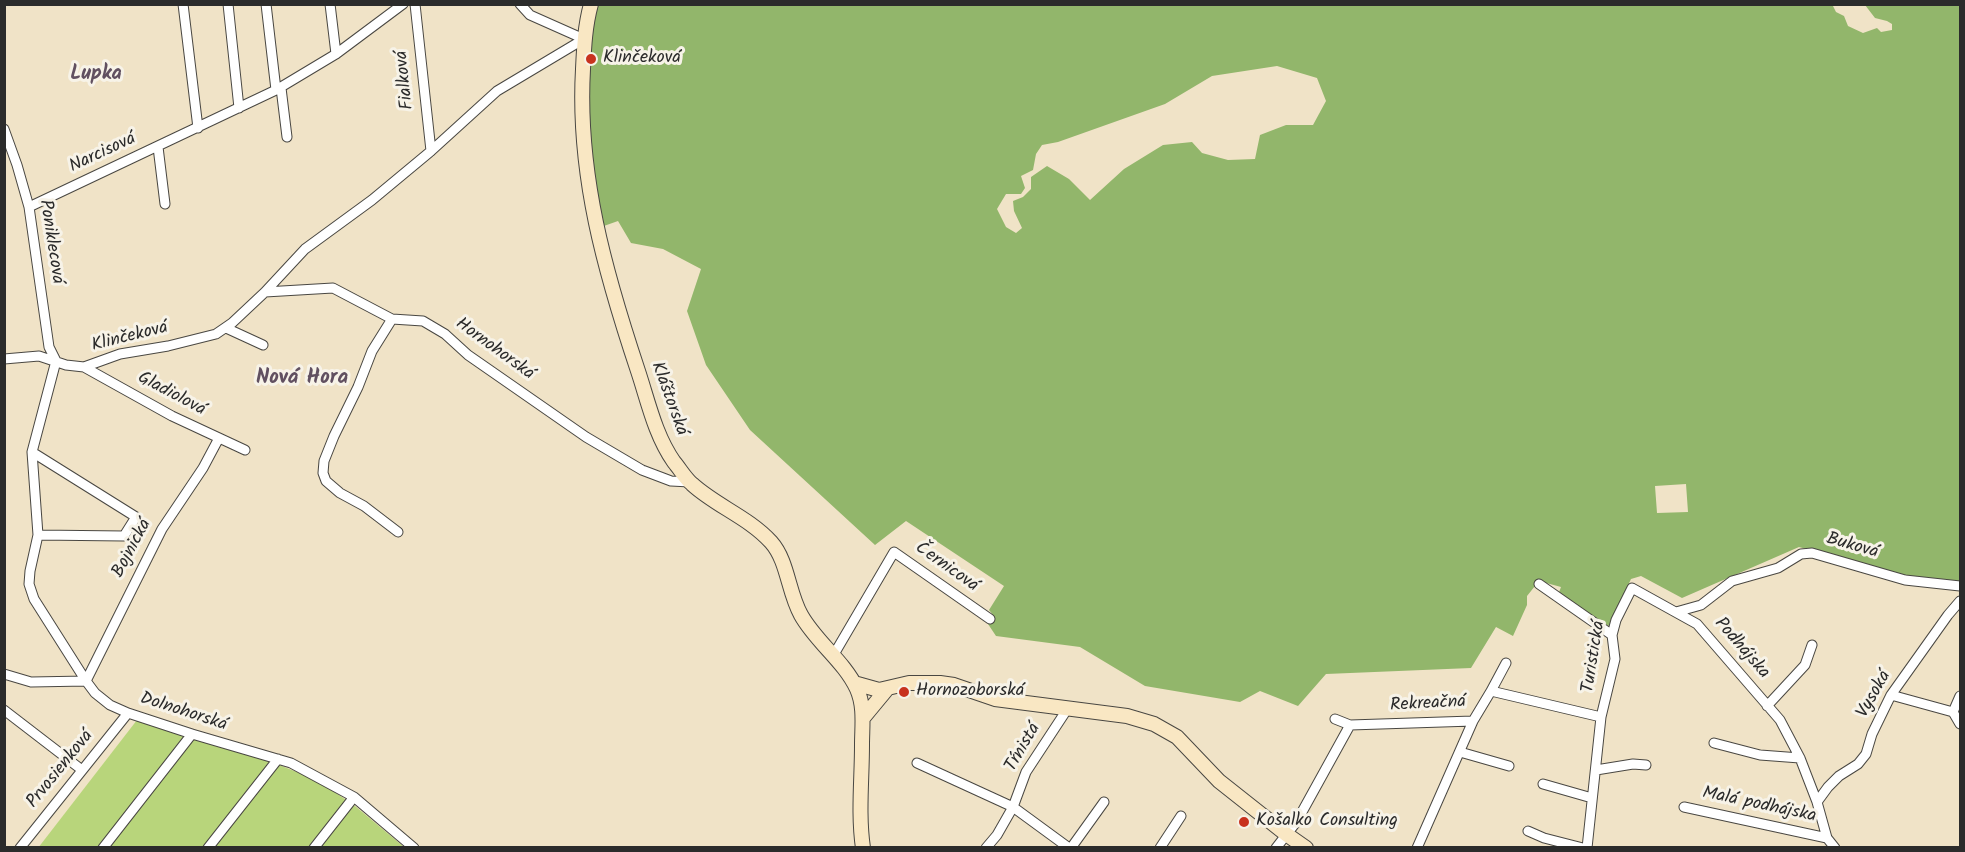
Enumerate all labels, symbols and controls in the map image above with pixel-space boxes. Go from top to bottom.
place label: Klinčeková [603,48,681,70]
street label: Fialková [392,49,420,111]
marker: Klinčeková [584,52,598,66]
district label: Lupka [70,64,122,88]
street label: Narcisová [66,129,140,179]
street label: Poniklecová [33,198,67,286]
street label: Hornohorská [450,314,538,386]
street label: Klinčeková [90,318,170,358]
street label: Kláštorská [645,359,691,439]
district label: Nová Hora [256,366,348,392]
street label: Gladiolová [133,368,209,422]
street label: Bojnická [109,516,157,582]
street label: Buková [1824,529,1880,565]
street label: Černicová [910,538,982,598]
street label: Podhájska [1709,614,1773,684]
street label: Turistická [1579,620,1611,694]
street label: Vysoká [1853,668,1897,722]
place label: Hornozoborská [916,681,1024,703]
marker: Hornozoborská [897,685,911,699]
street label: Dolnohorská [137,689,229,737]
street label: Rekreačná [1390,692,1466,718]
street label: Tŕnistá [1002,720,1046,776]
street label: Prvosienková [23,727,99,813]
street label: Malá podhájska [1700,783,1818,829]
place label: Košalko Consulting [1256,811,1398,833]
marker: Košalko Consulting [1237,815,1251,829]

